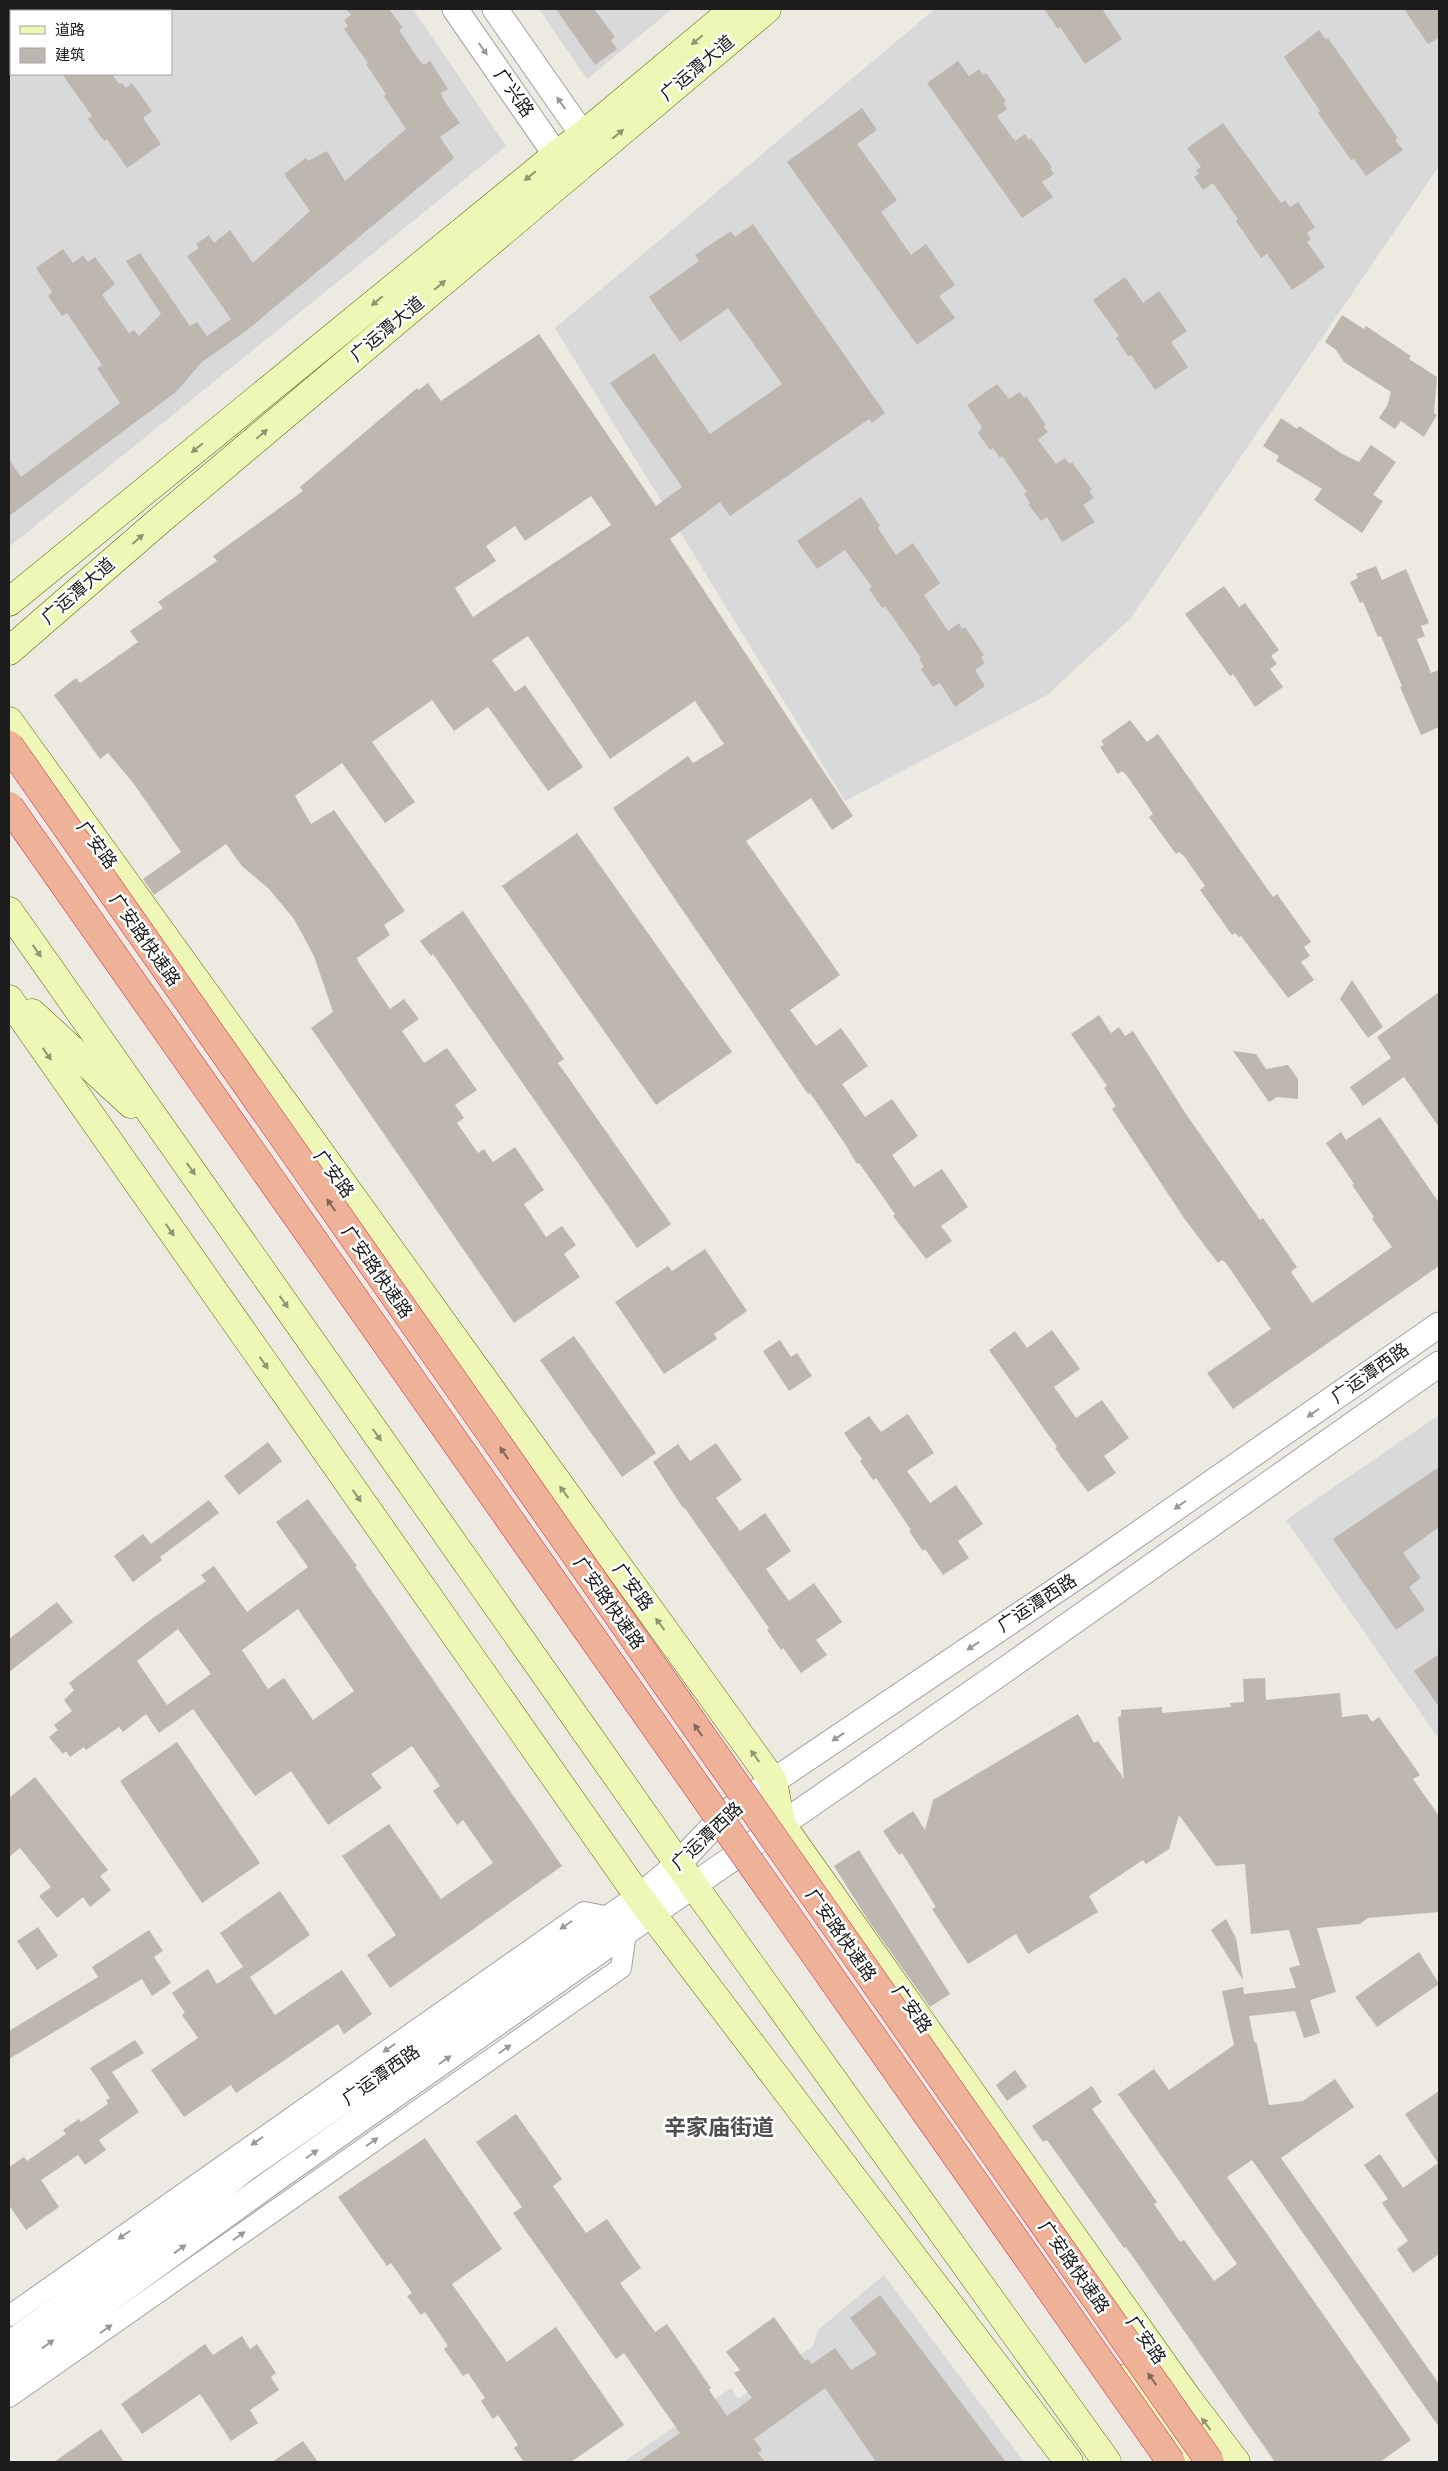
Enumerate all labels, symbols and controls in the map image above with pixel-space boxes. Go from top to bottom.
legend [10,10,172,75]
text: 道路 [55,21,85,38]
street label: 广运潭大道 [656,31,738,105]
one-way arrow [691,34,703,46]
one-way arrow [478,42,488,56]
text: 建筑 [55,46,85,63]
street label: 广兴路 [490,65,538,121]
one-way arrow [556,97,566,110]
one-way arrow [611,129,624,140]
one-way arrow [524,170,537,181]
one-way arrow [434,279,447,290]
street label: 广运潭大道 [346,292,428,366]
one-way arrow [371,295,384,306]
one-way arrow [256,429,269,440]
one-way arrow [191,443,204,454]
one-way arrow [132,534,145,545]
street label: 广运潭大道 [37,554,119,628]
street label: 广安路 [73,817,121,873]
street label: 广安路快速路 [106,890,184,990]
one-way arrow [32,944,42,957]
one-way arrow [42,1047,52,1060]
street label: 广安路 [310,1146,358,1202]
one-way arrow [185,1163,195,1176]
one-way arrow [326,1199,336,1212]
street label: 广安路快速路 [338,1222,416,1322]
one-way arrow [165,1223,175,1236]
one-way arrow [279,1296,289,1309]
street label: 广运潭西路 [1327,1339,1413,1407]
one-way arrow [259,1356,269,1369]
one-way arrow [1306,1408,1320,1418]
one-way arrow [372,1429,382,1442]
one-way arrow [499,1446,509,1460]
one-way arrow [559,1485,569,1499]
one-way arrow [352,1489,362,1502]
one-way arrow [1173,1500,1186,1510]
street label: 广安路快速路 [570,1553,648,1653]
street label: 广安路 [609,1559,657,1615]
street label: 广运潭西路 [994,1570,1080,1636]
one-way arrow [654,1618,665,1631]
one-way arrow [966,1641,979,1650]
one-way arrow [693,1723,703,1737]
one-way arrow [831,1732,845,1742]
one-way arrow [750,1749,760,1763]
street label: 广运潭西路 [667,1798,747,1874]
street label: 广安路快速路 [802,1885,880,1985]
one-way arrow [559,1920,573,1930]
street label: 广安路 [888,1981,936,2037]
street label: 广运潭西路 [338,2041,424,2109]
one-way arrow [383,2043,396,2053]
one-way arrow [498,2044,512,2054]
one-way arrow [438,2055,451,2065]
district label: 辛家庙街道 [664,2115,774,2140]
one-way arrow [250,2136,263,2146]
one-way arrow [365,2137,379,2147]
one-way arrow [305,2149,319,2159]
street label: 广安路快速路 [1035,2217,1113,2317]
one-way arrow [117,2230,131,2240]
one-way arrow [232,2231,246,2241]
one-way arrow [173,2243,186,2254]
street label: 广安路 [1122,2312,1170,2368]
one-way arrow [99,2324,113,2334]
one-way arrow [41,2339,55,2349]
one-way arrow [1147,2372,1157,2386]
one-way arrow [1201,2417,1212,2430]

